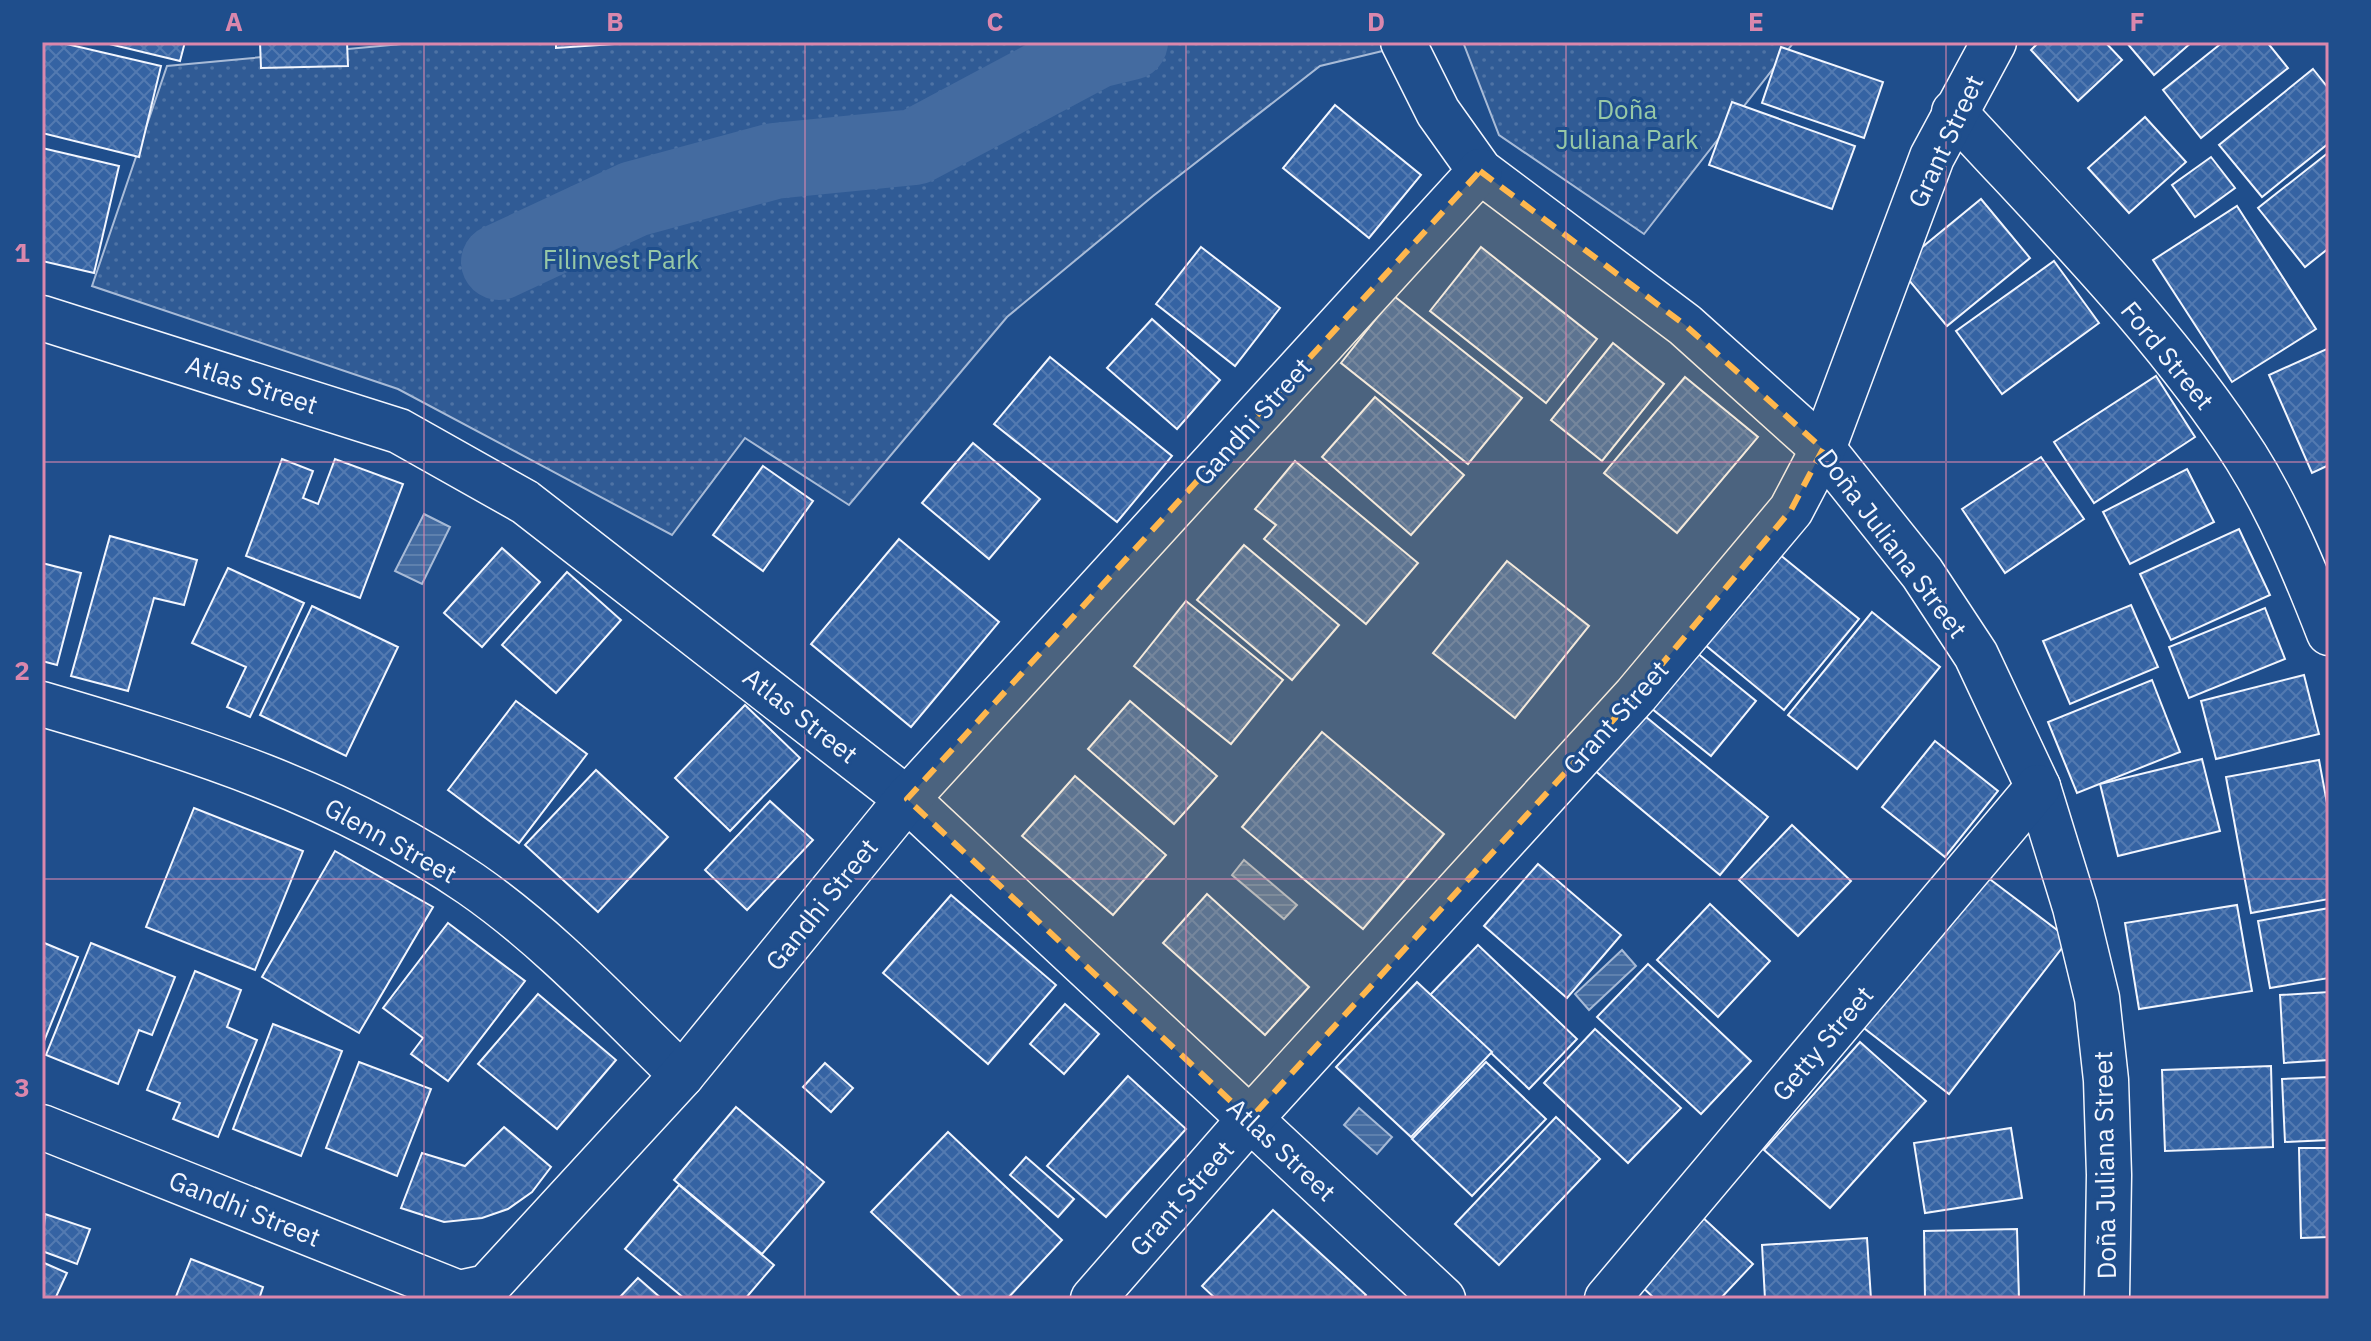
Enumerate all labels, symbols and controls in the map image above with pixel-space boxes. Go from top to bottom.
text: A [225,4,243,38]
text: B [606,4,624,38]
text: C [987,4,1004,38]
text: D [1367,4,1385,38]
text: E [1748,4,1764,38]
text: F [2129,4,2145,38]
street label: Grant Street [1899,69,1991,213]
park label: Doña Juliana Park [1556,92,1699,156]
text: 1 [14,235,30,269]
park label: Filinvest Park [543,242,699,276]
street label: Ford Street [2114,294,2222,416]
street label: Atlas Street [182,347,322,421]
street label: Gandhi Street [1186,350,1318,492]
street label: Doña Juliana Street [1811,442,1975,644]
text: 2 [14,653,30,687]
street label: Grant Street [1555,653,1675,781]
street label: Atlas Street [737,660,865,770]
street label: Glenn Street [319,790,463,890]
street label: Gandhi Street [757,831,885,977]
street label: Getty Street [1764,978,1880,1108]
street label: Doña Juliana Street [2085,1051,2123,1279]
text: 3 [14,1070,30,1104]
street label: Atlas Street [1220,1090,1344,1208]
street label: Grant Street [1121,1133,1241,1263]
street label: Gandhi Street [164,1162,326,1254]

